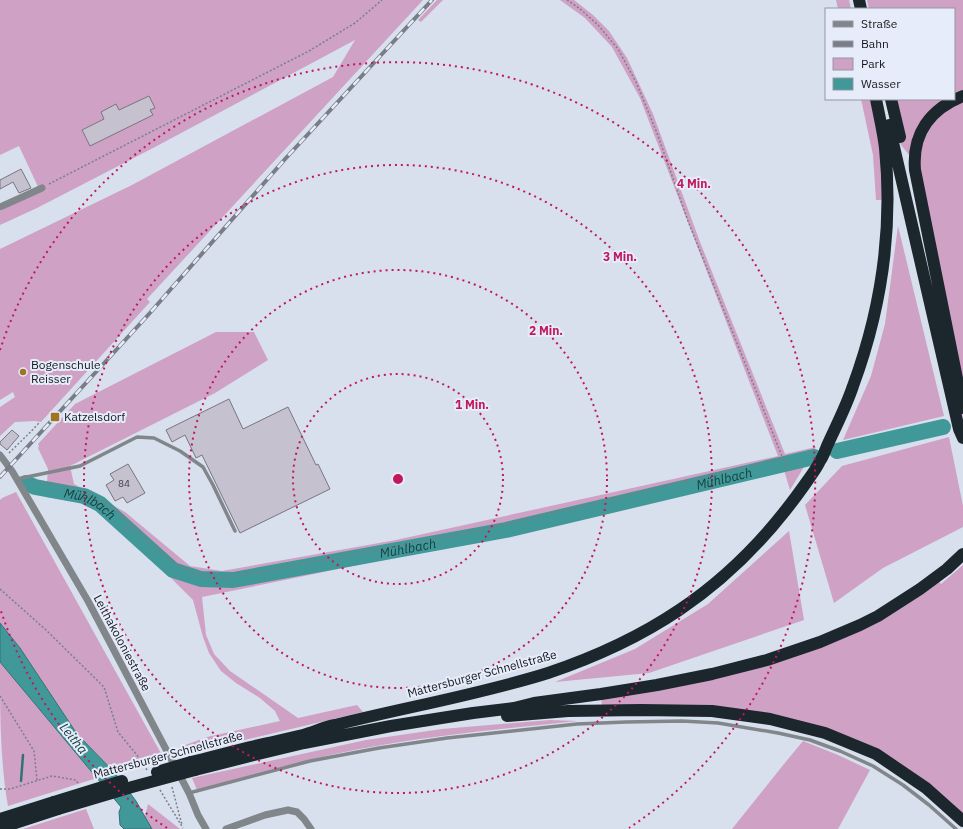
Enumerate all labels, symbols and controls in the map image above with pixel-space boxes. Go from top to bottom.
legend [825,8,955,100]
text: Straße [861,16,898,31]
text: Bahn [861,36,889,51]
text: Park [861,56,886,71]
text: Wasser [861,76,901,91]
text: 4 Min. [677,176,711,191]
text: 3 Min. [603,249,637,264]
text: 2 Min. [529,323,563,338]
place label: Bogenschule Reisser [31,357,101,386]
marker: Bogenschule Reisser [18,367,28,377]
text: 1 Min. [455,397,489,412]
place label: Katzelsdorf [64,409,125,424]
marker: Katzelsdorf [49,411,61,423]
water label: Mühlbach [694,464,754,494]
centre of rings [391,472,405,486]
house number: 84 [118,477,130,490]
water label: Mühlbach [63,484,119,523]
water label: Mühlbach [378,535,437,562]
street label: Leithakoloniestraße [91,592,154,694]
street label: Mattersburger Schnellstraße [406,646,559,701]
water label: Leitha [56,719,91,757]
street label: Mattersburger Schnellstraße [92,727,245,782]

